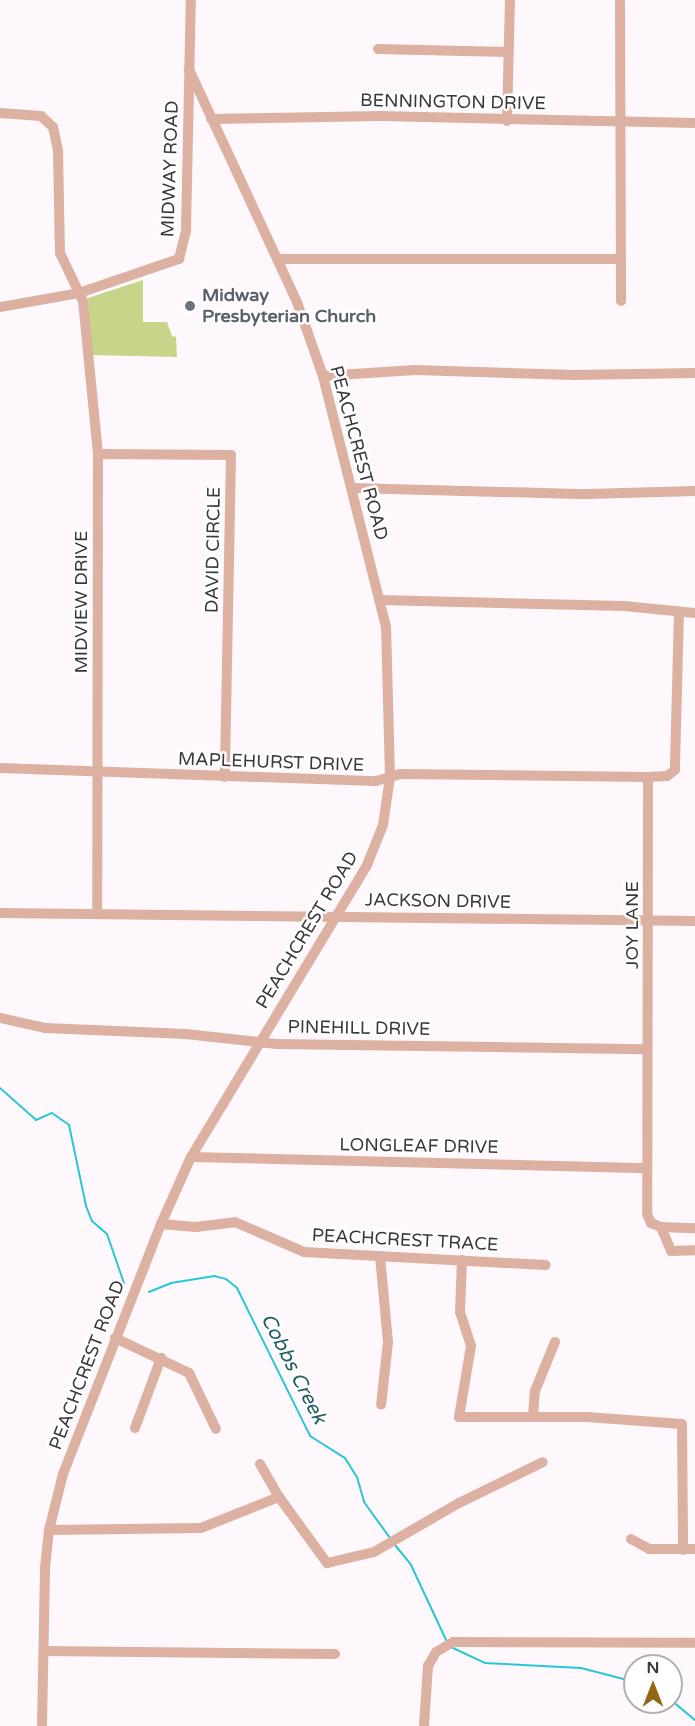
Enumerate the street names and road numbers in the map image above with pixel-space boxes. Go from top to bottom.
street label: BENNINGTON DRIVE [360,90,546,114]
street label: MIDWAY ROAD [157,100,183,238]
street label: PEACHCREST ROAD [325,363,393,543]
street label: DAVID CIRCLE [201,487,225,613]
street label: MIDVIEW DRIVE [70,530,92,674]
street label: MAPLEHURST DRIVE [178,748,364,776]
street label: PEACHCREST ROAD [251,847,363,1013]
street label: JOY LANE [621,881,643,969]
street label: JACKSON DRIVE [365,889,511,913]
street label: PINEHILL DRIVE [287,1016,431,1040]
street label: LONGLEAF DRIVE [339,1134,499,1158]
street label: PEACHCREST TRACE [311,1224,499,1256]
street label: PEACHCREST ROAD [45,1277,129,1453]

